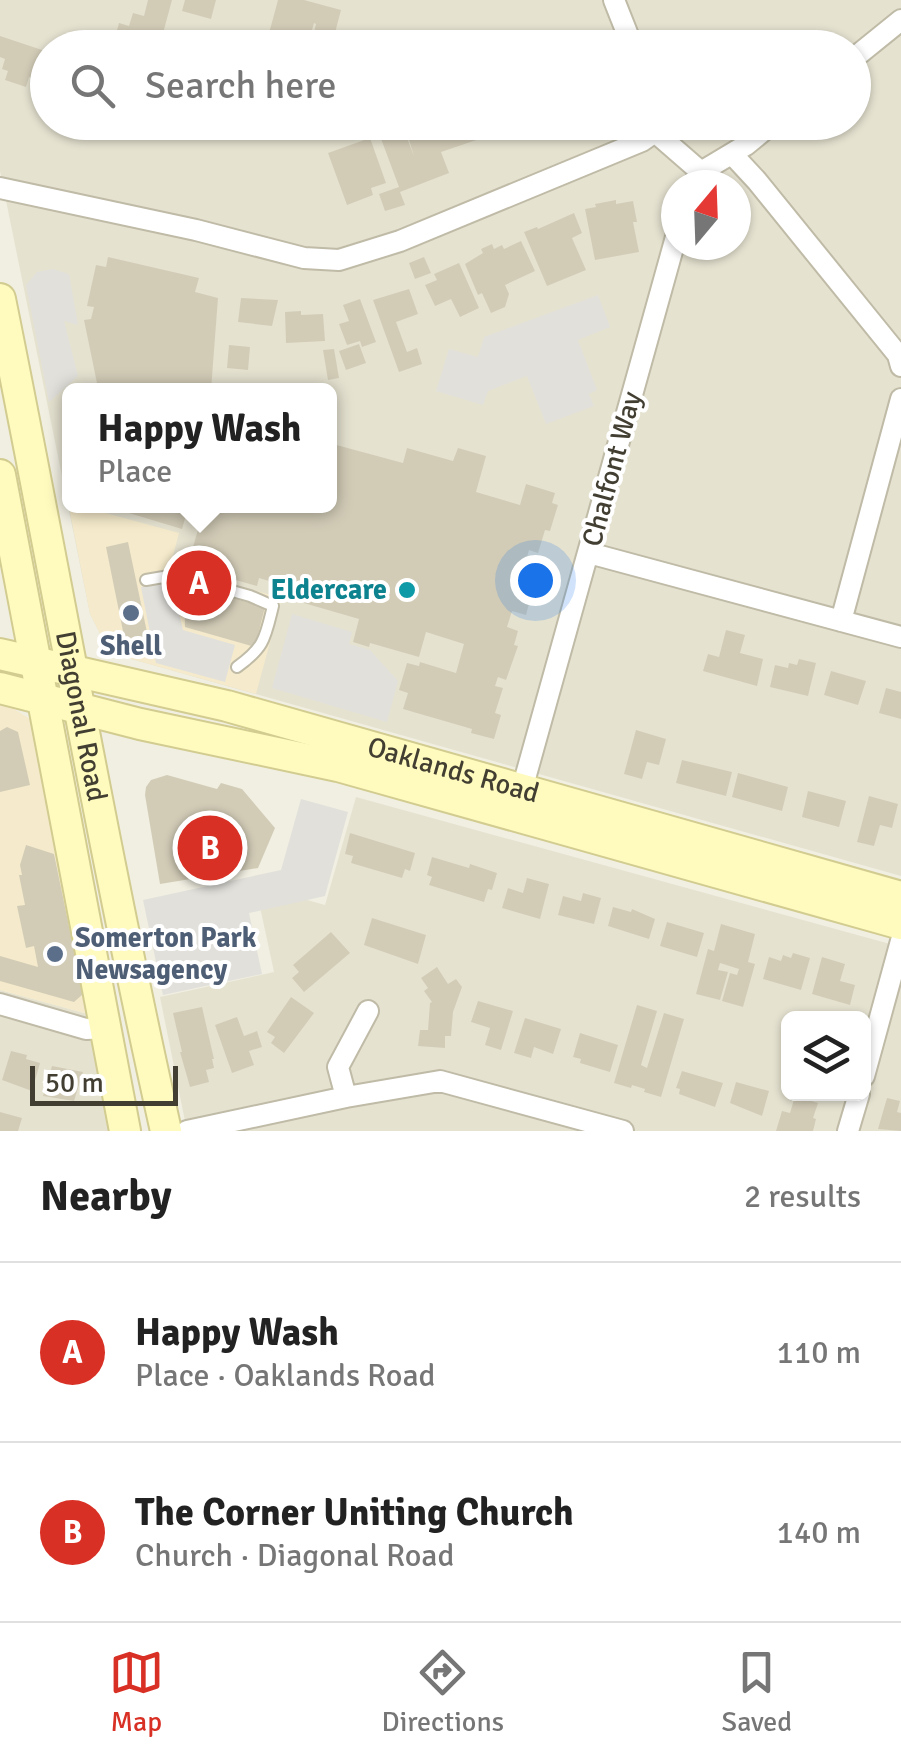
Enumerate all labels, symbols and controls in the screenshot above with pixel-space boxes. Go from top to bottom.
search box [30,30,871,140]
icon: search [65,58,120,113]
text: Search here [145,62,337,109]
north arrow [661,170,751,260]
popup [62,383,337,513]
street label: Chalfont Way [575,388,649,550]
text: Happy Wash [98,405,301,452]
text: Place [98,452,172,491]
pin: A [166,546,232,620]
your location [510,555,561,606]
place label: Eldercare [270,573,387,607]
marker: Eldercare [396,579,418,601]
marker: Shell [120,602,142,624]
street label: Diagonal Road [48,628,114,804]
place label: Shell [100,629,162,663]
street label: Oaklands Road [363,730,543,811]
pin: B [178,810,242,886]
place label: Somerton Park Newsagency [75,921,257,987]
marker: Somerton Park Newsagency [44,943,66,965]
map controls [781,1011,871,1101]
button: layers [781,1011,871,1101]
scale bar [30,1061,178,1106]
text: 50 m [45,1066,104,1100]
text: Nearby [40,1171,172,1222]
text: 2 results [744,1177,861,1216]
text: Happy Wash [135,1309,339,1356]
text: A [62,1333,83,1372]
text: 110 m [777,1333,861,1372]
text: Place · Oaklands Road [135,1356,436,1395]
text: The Corner Uniting Church [135,1489,574,1536]
text: B [63,1513,82,1552]
text: 140 m [777,1513,861,1552]
text: Church · Diagonal Road [135,1536,454,1575]
tab: Map [109,1645,164,1739]
tab: Directions [382,1645,504,1739]
tab: Saved [722,1645,792,1739]

